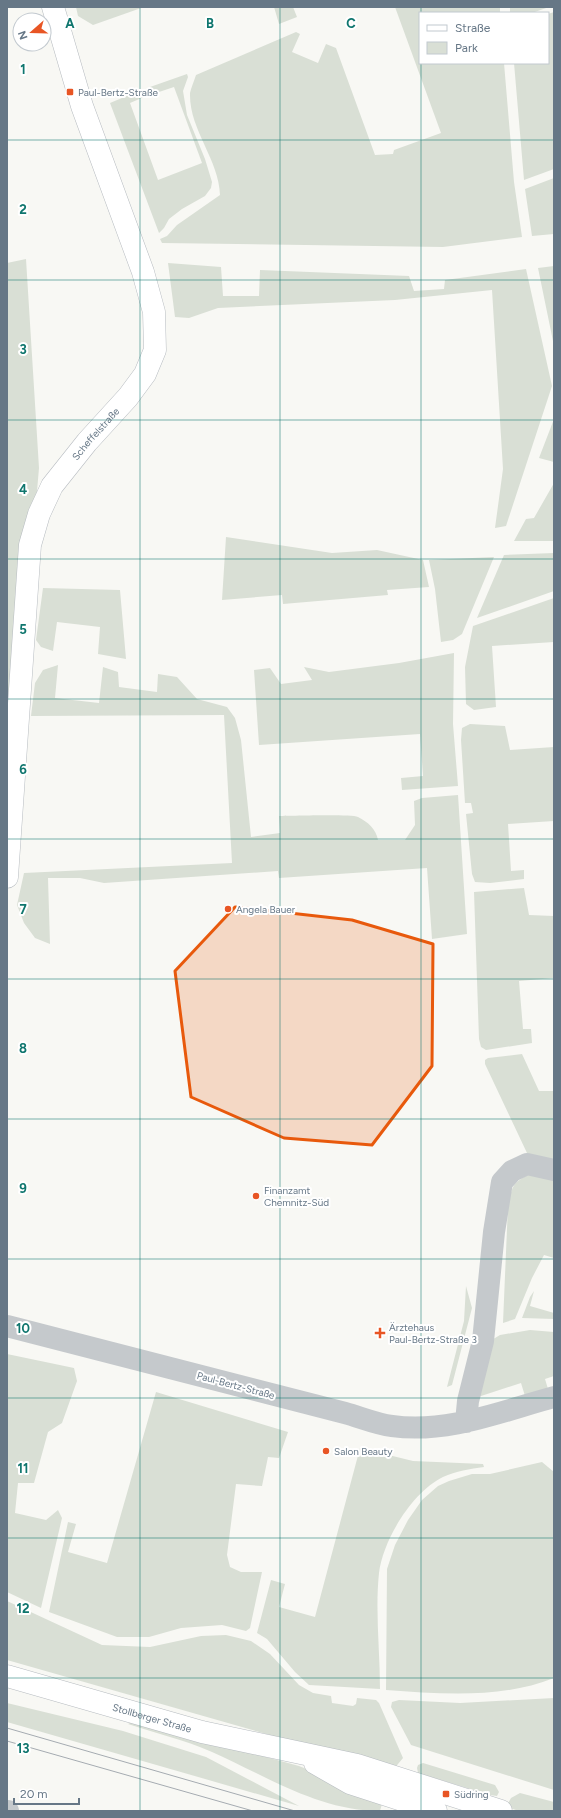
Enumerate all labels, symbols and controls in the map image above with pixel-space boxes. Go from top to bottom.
north arrow [12,12,52,52]
legend [419,12,549,64]
text: A [65,16,75,31]
text: B [206,16,214,31]
text: C [346,16,356,31]
text: Straße [455,21,491,35]
text: N [16,29,31,41]
text: Park [455,41,478,55]
text: 1 [20,62,26,77]
place label: Paul-Bertz-Straße [78,86,159,99]
marker: Paul-Bertz-Straße [65,87,75,97]
text: 2 [19,202,27,217]
text: 3 [19,342,27,357]
street label: Scheffelstraße [69,405,123,463]
text: 4 [19,482,27,497]
text: 5 [19,622,27,637]
text: 6 [19,762,27,777]
text: 7 [19,902,27,917]
place label: Angela Bauer [236,903,296,916]
marker: Angela Bauer [223,904,233,914]
text: 8 [19,1041,27,1056]
text: 9 [19,1181,27,1196]
place label: Finanzamt Chemnitz-Süd [264,1184,329,1209]
marker: Finanzamt Chemnitz-Süd [251,1191,261,1201]
text: 10 [16,1321,30,1336]
place label: Ärztehaus Paul-Bertz-Straße 3 [389,1321,477,1346]
marker: Ärztehaus Paul-Bertz-Straße 3 [374,1327,386,1339]
street label: Paul-Bertz-Straße [196,1369,277,1402]
place label: Salon Beauty [334,1445,393,1458]
marker: Salon Beauty [321,1446,331,1456]
text: 11 [18,1461,28,1476]
text: 12 [16,1601,30,1616]
street label: Stollberger Straße [111,1701,194,1736]
text: 13 [17,1741,29,1756]
scale bar [14,1780,79,1806]
text: 20 m [20,1787,48,1801]
place label: Südring [454,1788,489,1801]
marker: Südring [441,1789,451,1799]

